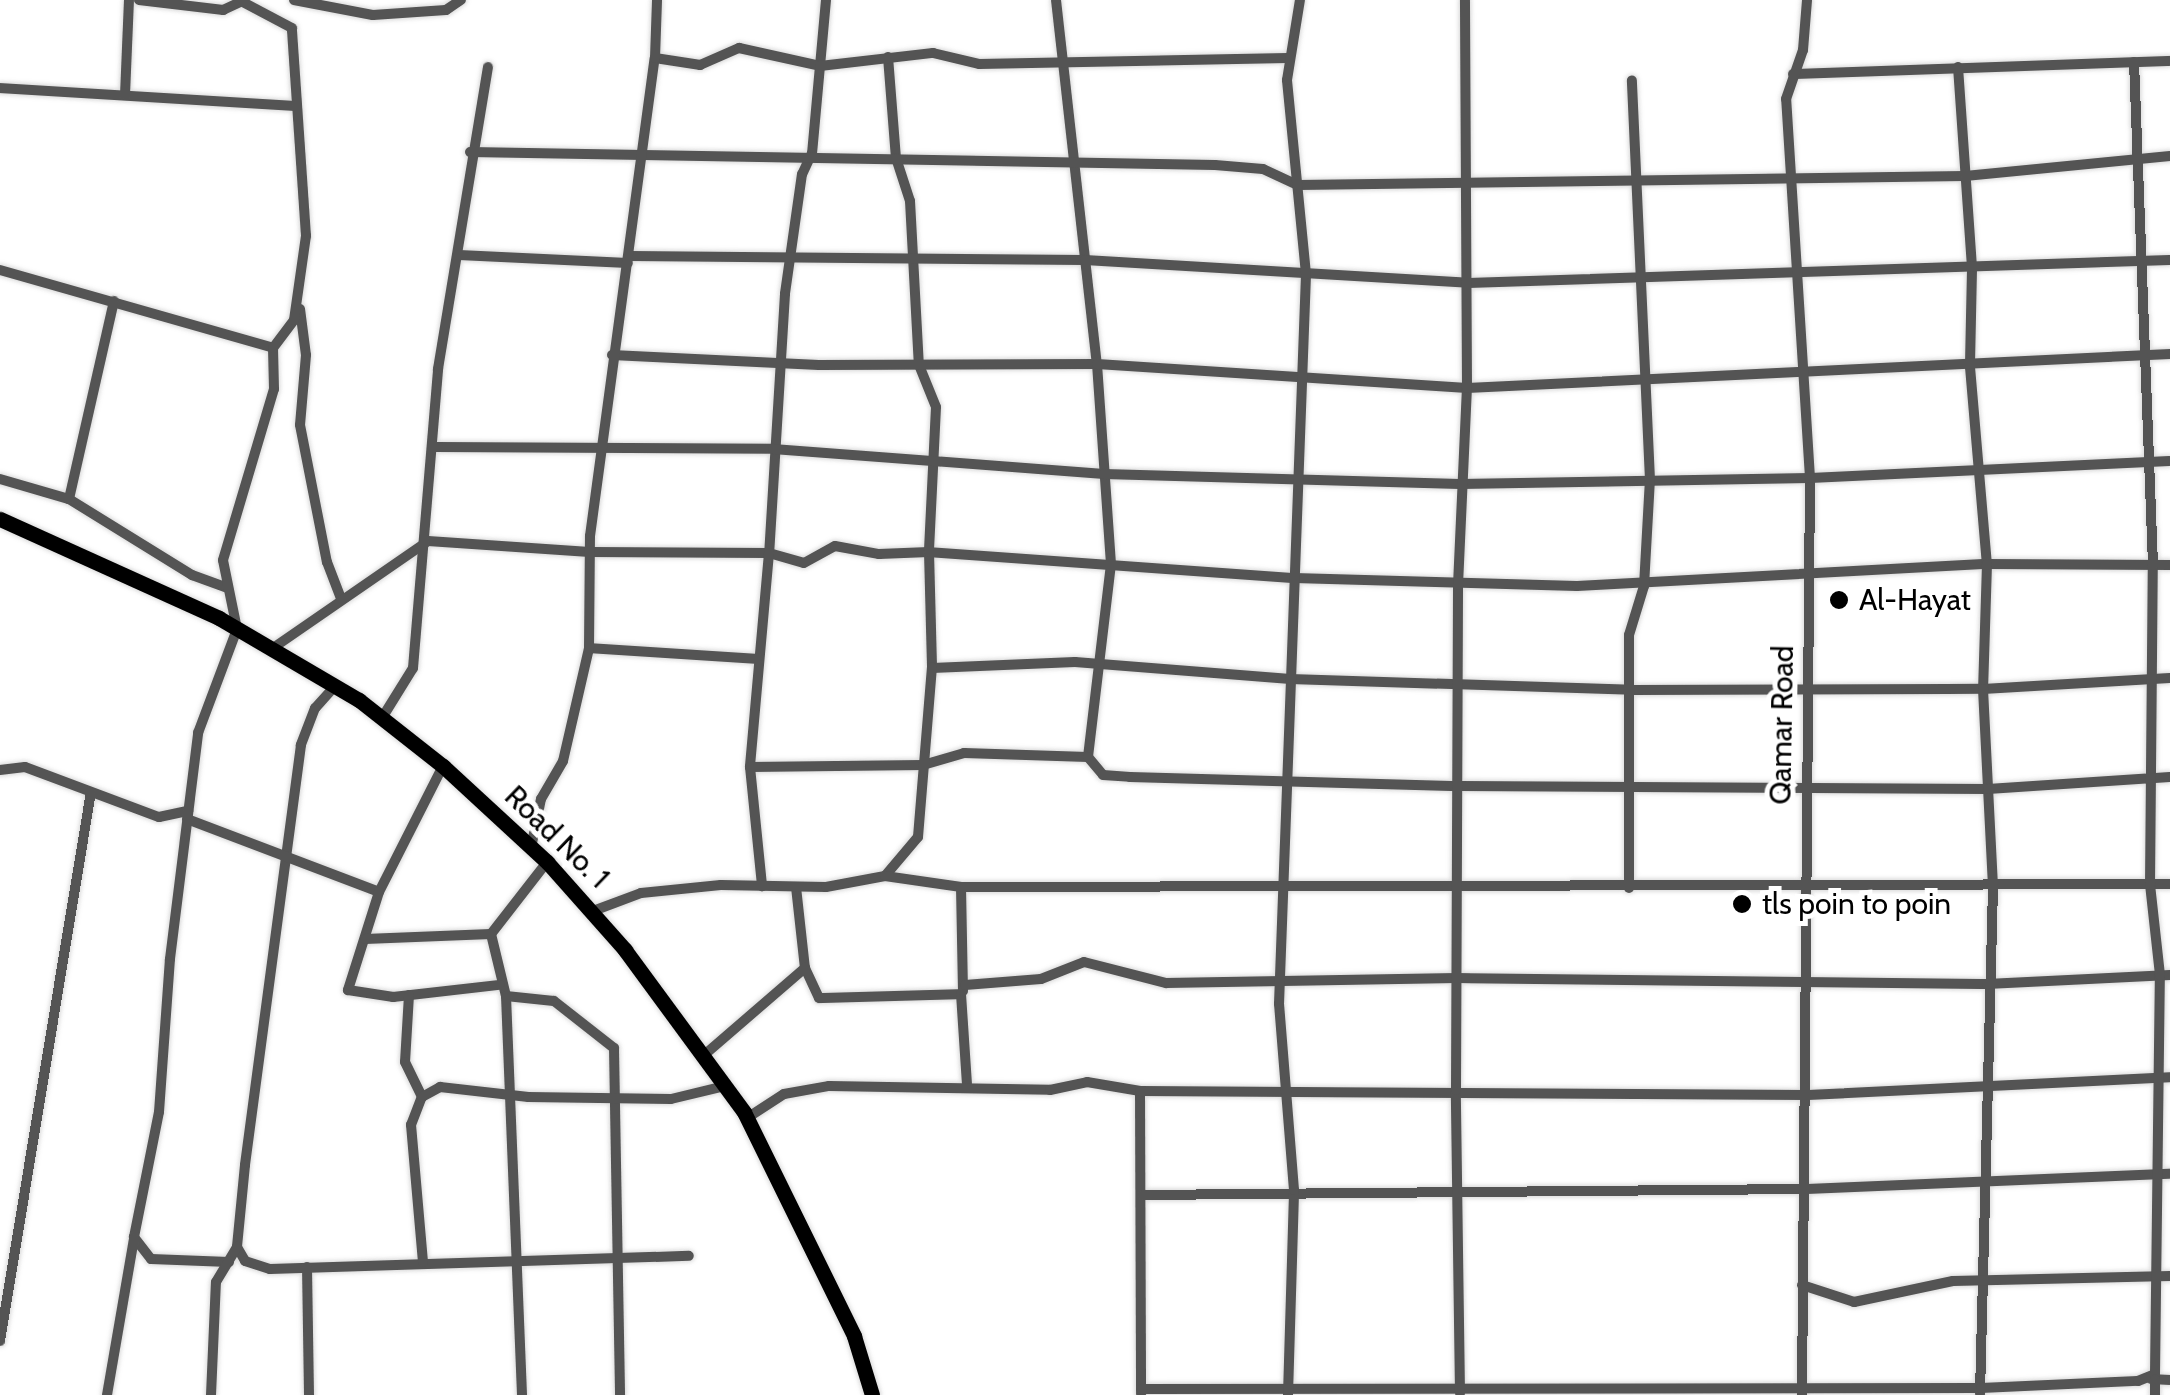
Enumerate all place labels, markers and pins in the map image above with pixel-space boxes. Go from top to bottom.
place label: Al-Hayat [1859,582,1971,618]
marker: Al-Hayat [1828,589,1850,611]
place label: tls poin to poin [1762,886,1951,922]
marker: tls poin to poin [1731,893,1753,915]

